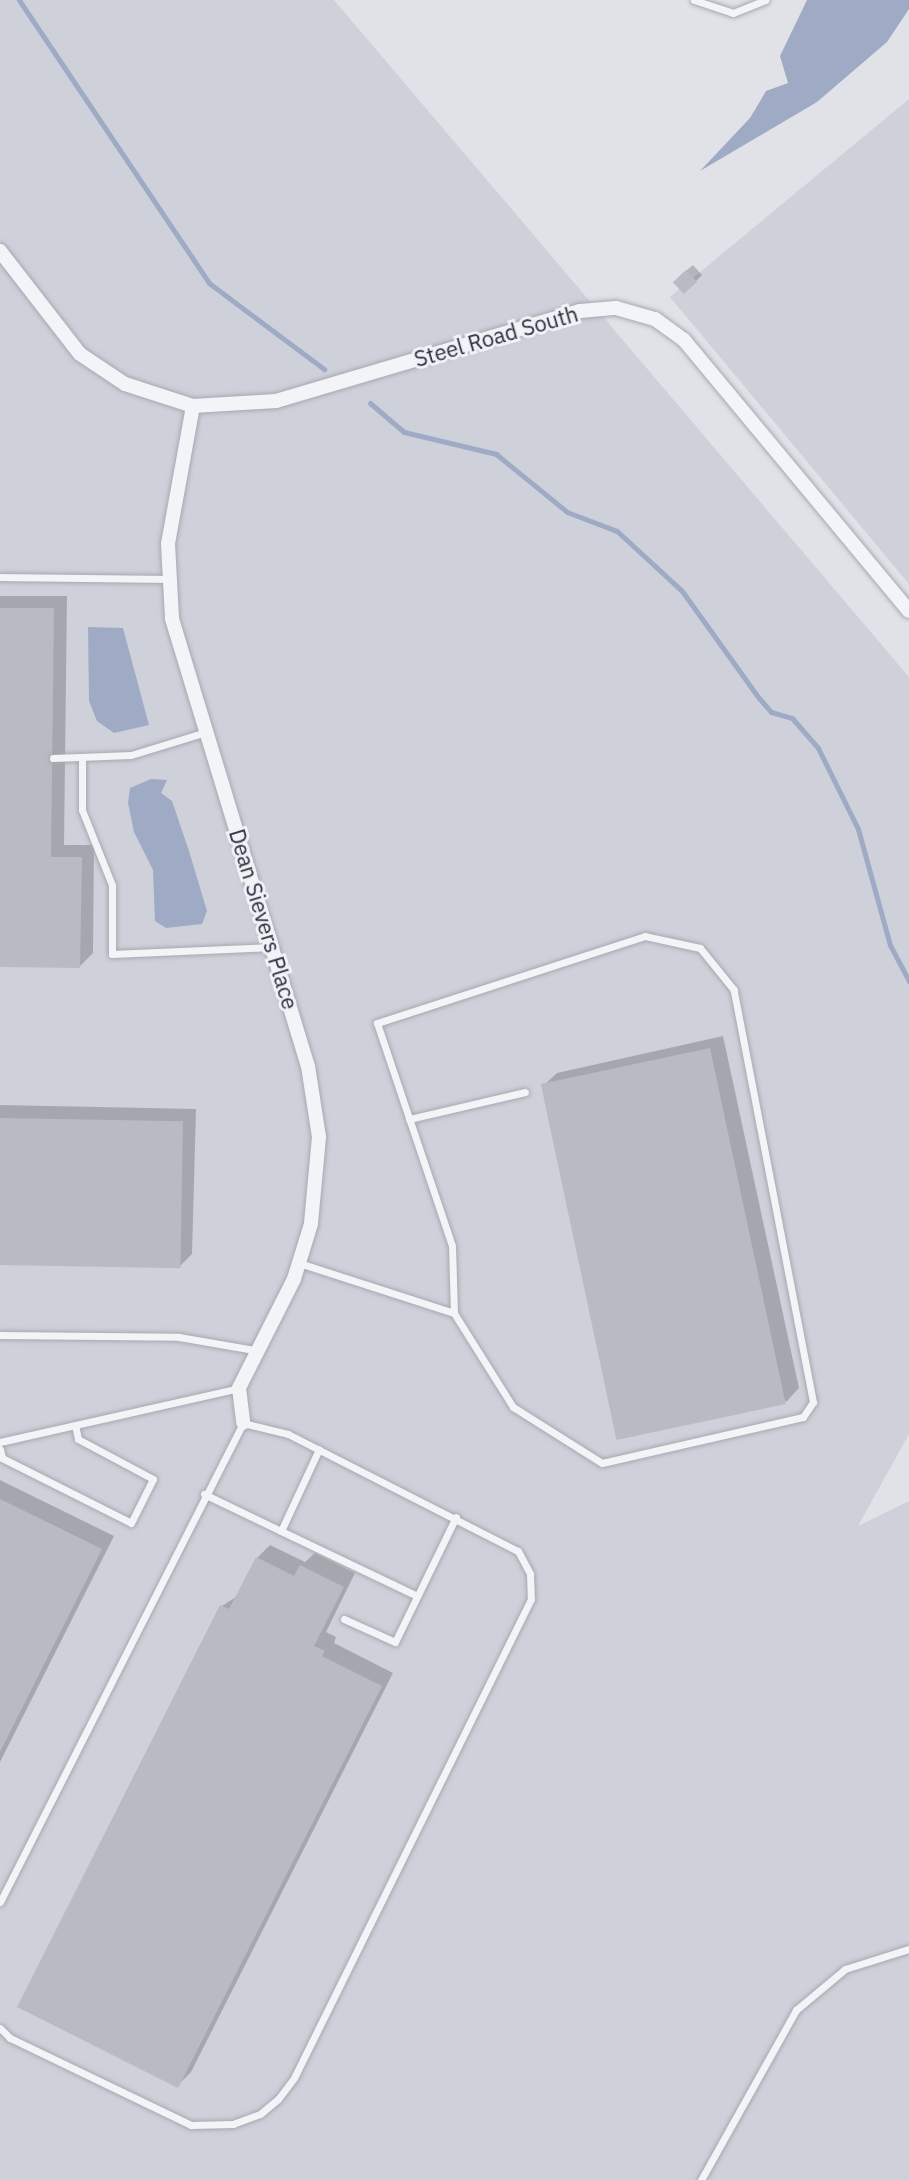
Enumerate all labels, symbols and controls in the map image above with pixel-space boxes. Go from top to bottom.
street label: Steel Road South [411,300,581,372]
street label: Dean Sievers Place [224,826,304,1012]

